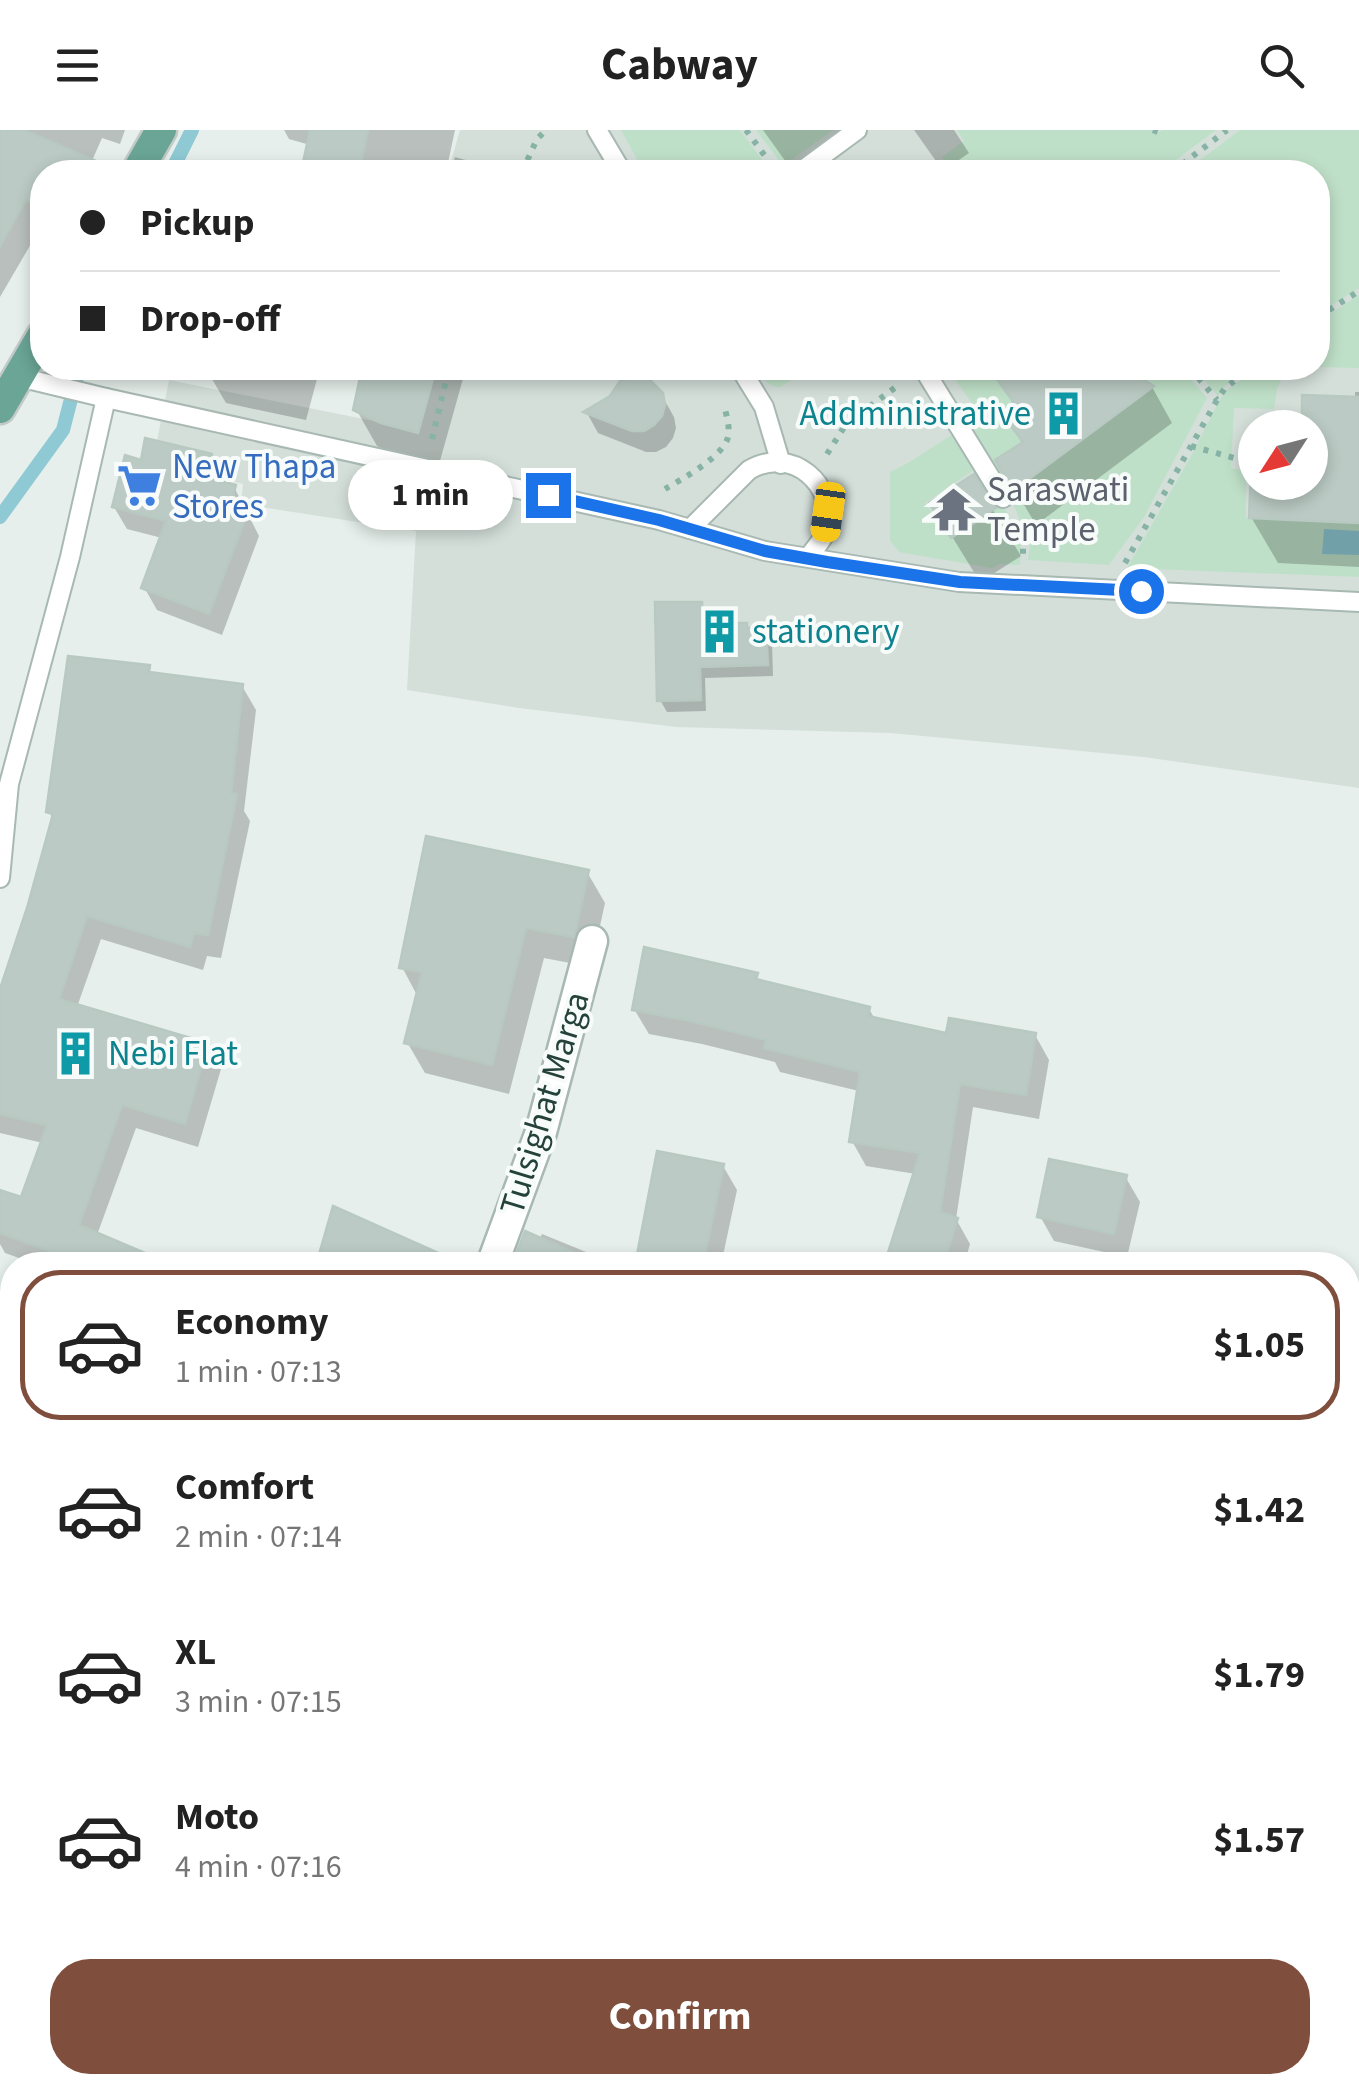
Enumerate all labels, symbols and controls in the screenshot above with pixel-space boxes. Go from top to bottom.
text: Cabway [601,33,758,97]
icon: menu [50,38,105,93]
icon: search [1254,38,1309,93]
text: Pickup [140,196,254,250]
text: Drop-off [140,292,280,346]
place label: Addministrative [799,389,1031,439]
building icon: Addministrative [1040,389,1088,437]
north arrow [1238,410,1328,500]
map controls [1238,410,1328,500]
place label: New Thapa Stores [172,442,336,532]
callout: 1 min [348,460,513,530]
supermarket icon: New Thapa Stores [115,462,163,510]
place label: Saraswati Temple [987,465,1129,555]
text: 1 min [392,472,469,518]
route end [526,473,571,518]
car [809,480,847,544]
temple icon: Saraswati Temple [930,485,978,533]
route start [1119,569,1164,614]
building icon: stationery [695,607,743,655]
place label: stationery [752,607,900,657]
street label: Tulsighat Marga [487,986,603,1221]
building icon: Nebi Flat [51,1029,99,1077]
place label: Nebi Flat [108,1029,238,1079]
text: Economy [175,1295,328,1349]
icon: car [55,1300,145,1390]
text: $1.05 [1213,1318,1305,1372]
text: 1 min · 07:13 [175,1349,342,1395]
text: Comfort [175,1460,314,1514]
icon: car [55,1465,145,1555]
text: $1.42 [1213,1483,1305,1537]
text: 2 min · 07:14 [175,1514,342,1560]
text: XL [175,1625,216,1679]
icon: car [55,1630,145,1720]
text: $1.79 [1213,1648,1305,1702]
text: 3 min · 07:15 [175,1679,342,1725]
text: Moto [175,1790,259,1844]
icon: car [55,1795,145,1885]
text: $1.57 [1213,1813,1305,1867]
text: 4 min · 07:16 [175,1844,342,1890]
button: Confirm [50,1959,1310,2074]

